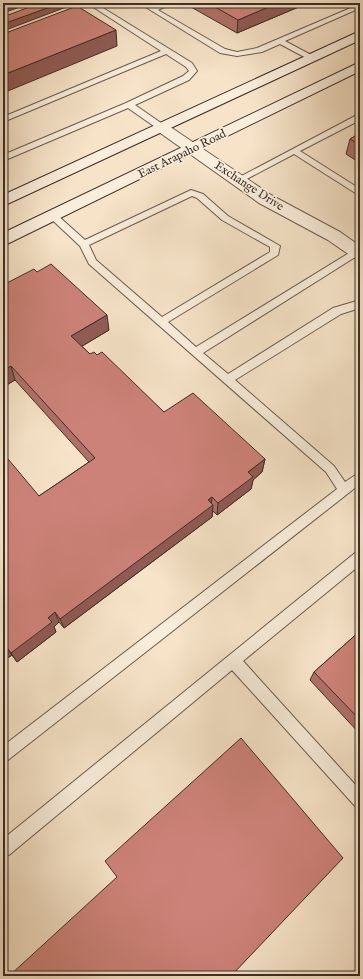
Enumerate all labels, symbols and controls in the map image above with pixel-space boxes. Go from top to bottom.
street label: East Arapaho Road [135,126,230,183]
street label: Exchange Drive [211,158,287,214]

